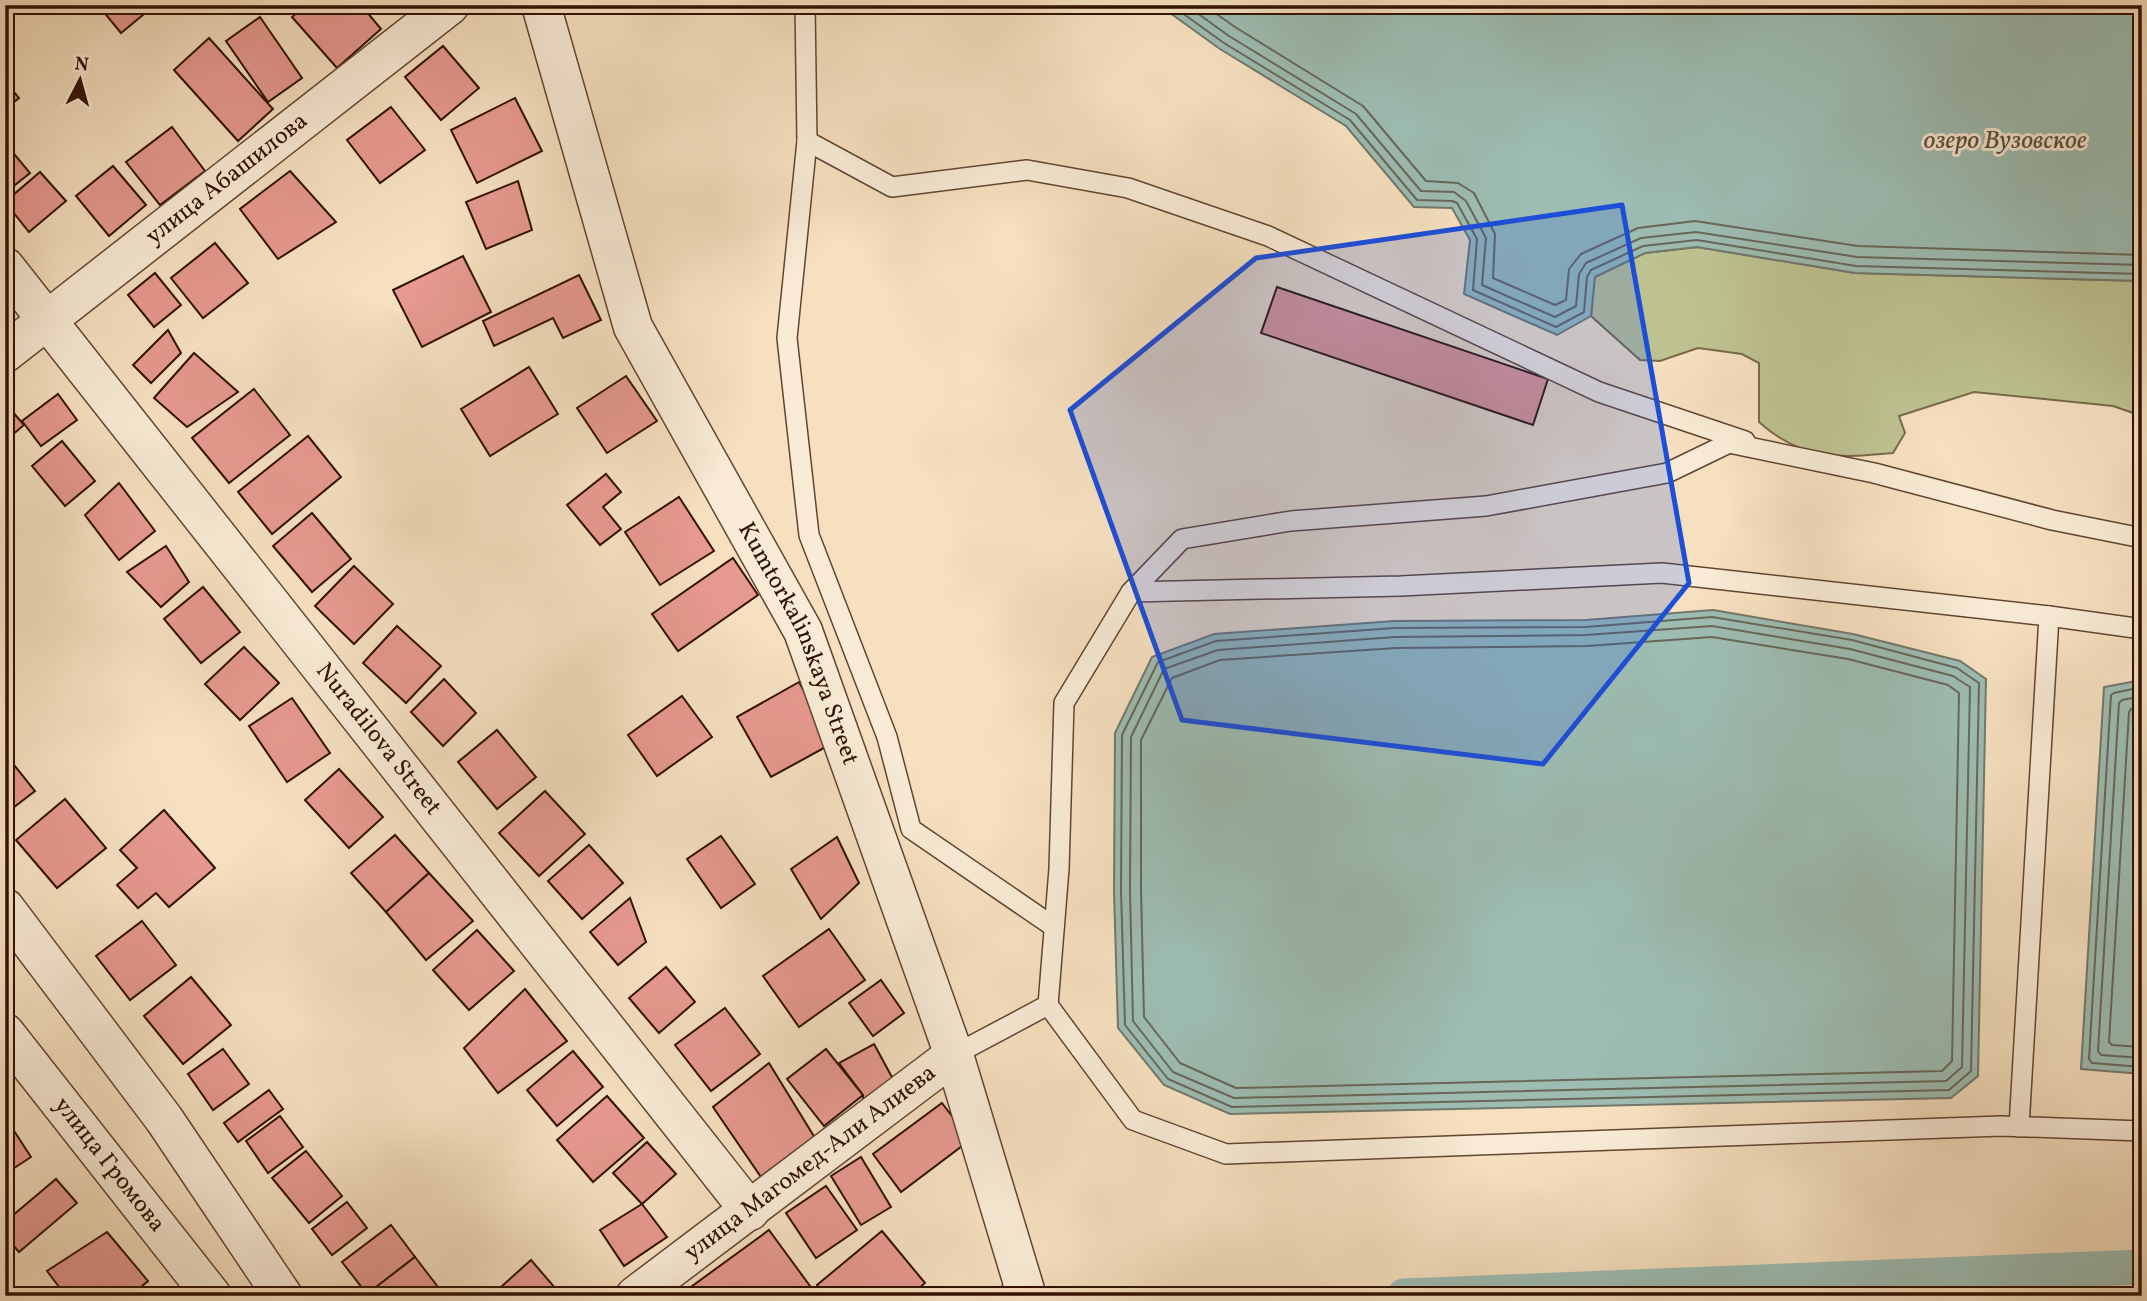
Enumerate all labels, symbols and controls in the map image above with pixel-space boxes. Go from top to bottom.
north arrow [46,46,116,116]
text: N [73,51,90,79]
street label: улица Абашилова [139,105,316,254]
water label: озеро Вузовское [1924,123,2087,159]
street label: Kumtorkalinskaya Street [729,516,866,770]
street label: Nuradilova Street [307,656,449,823]
street label: улица Магомед-Али Алиева [677,1057,944,1270]
street label: улица Громова [45,1090,173,1240]

